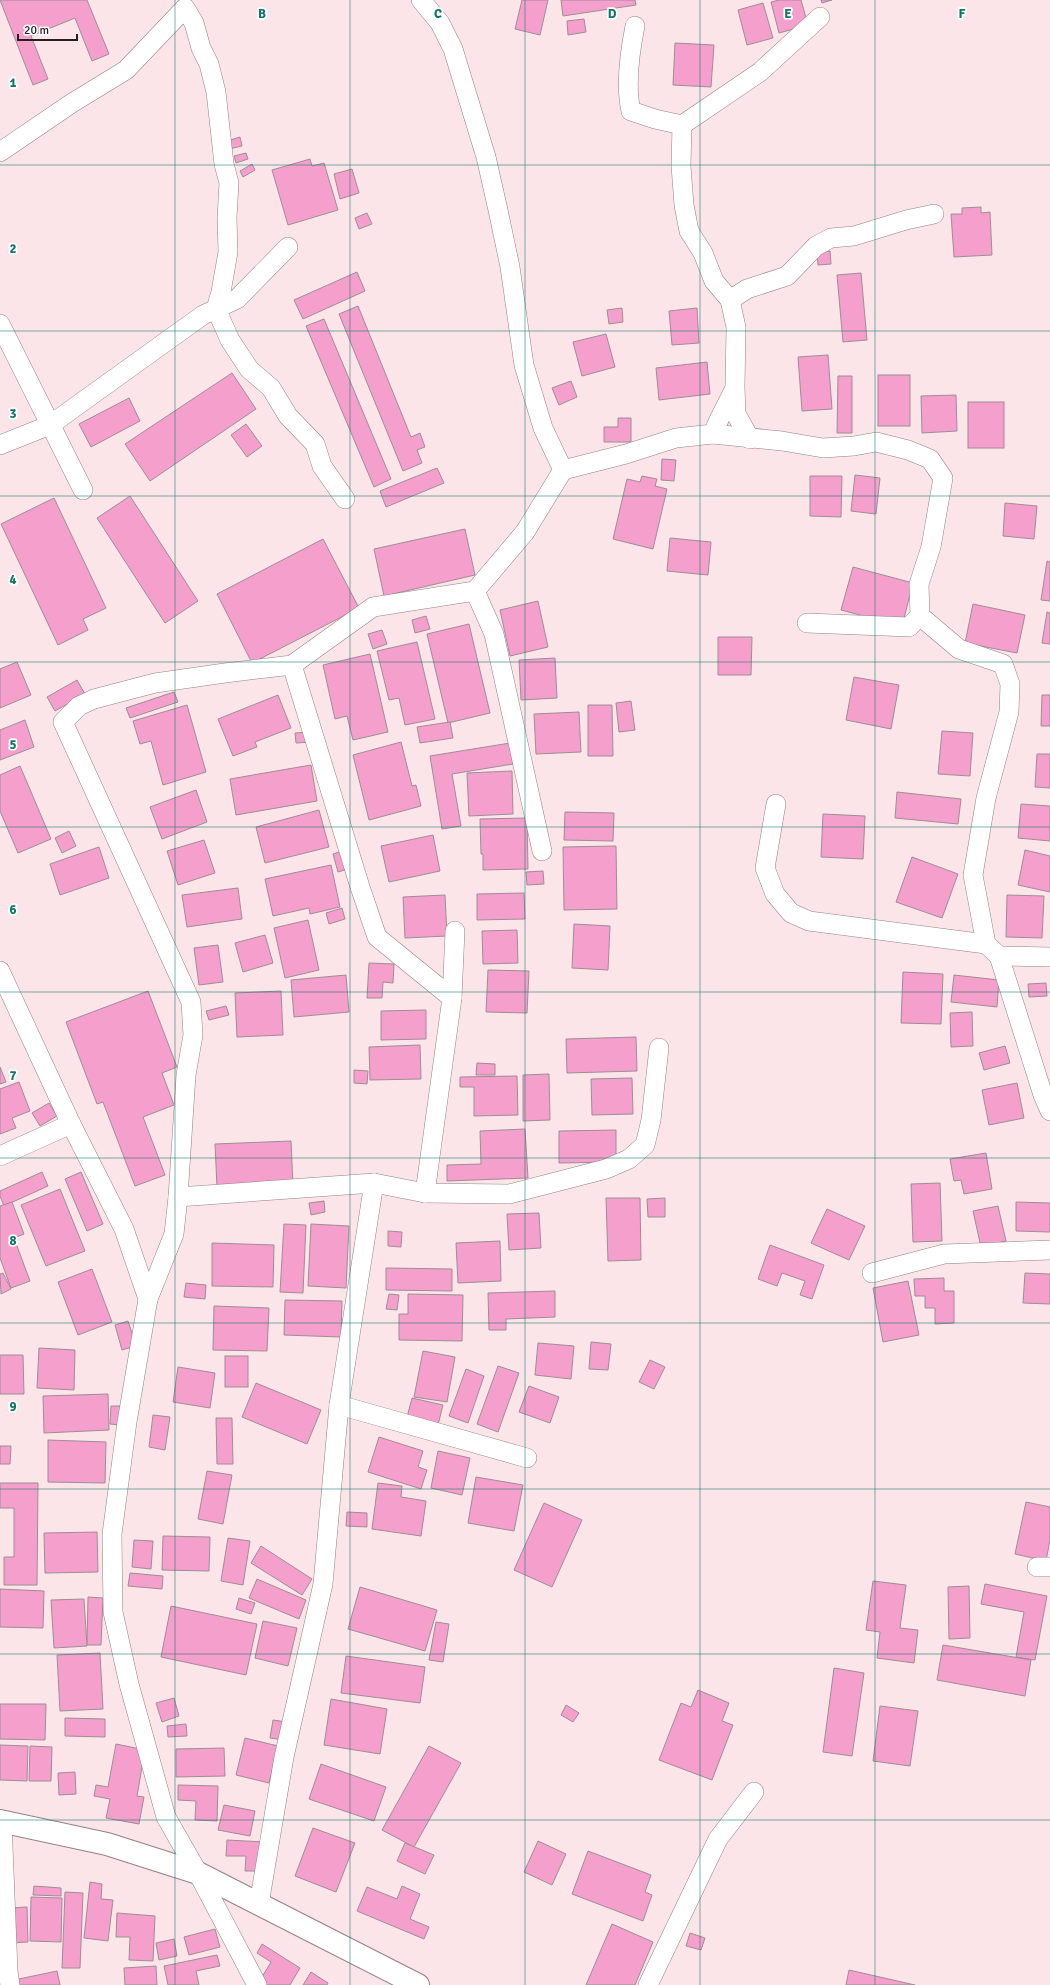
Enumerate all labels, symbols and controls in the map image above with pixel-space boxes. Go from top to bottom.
text: B [258,6,266,22]
text: C [434,6,442,22]
text: D [608,6,617,22]
text: E [784,6,792,22]
text: F [959,6,966,22]
scale bar [18,16,77,42]
text: 20 m [24,23,49,38]
text: 1 [9,75,17,91]
text: 2 [9,241,17,257]
text: 3 [9,406,17,422]
text: 4 [9,572,17,588]
text: 5 [9,737,17,753]
text: 6 [9,902,17,918]
text: 7 [9,1068,17,1084]
text: 8 [9,1233,17,1249]
text: 9 [9,1399,17,1415]

